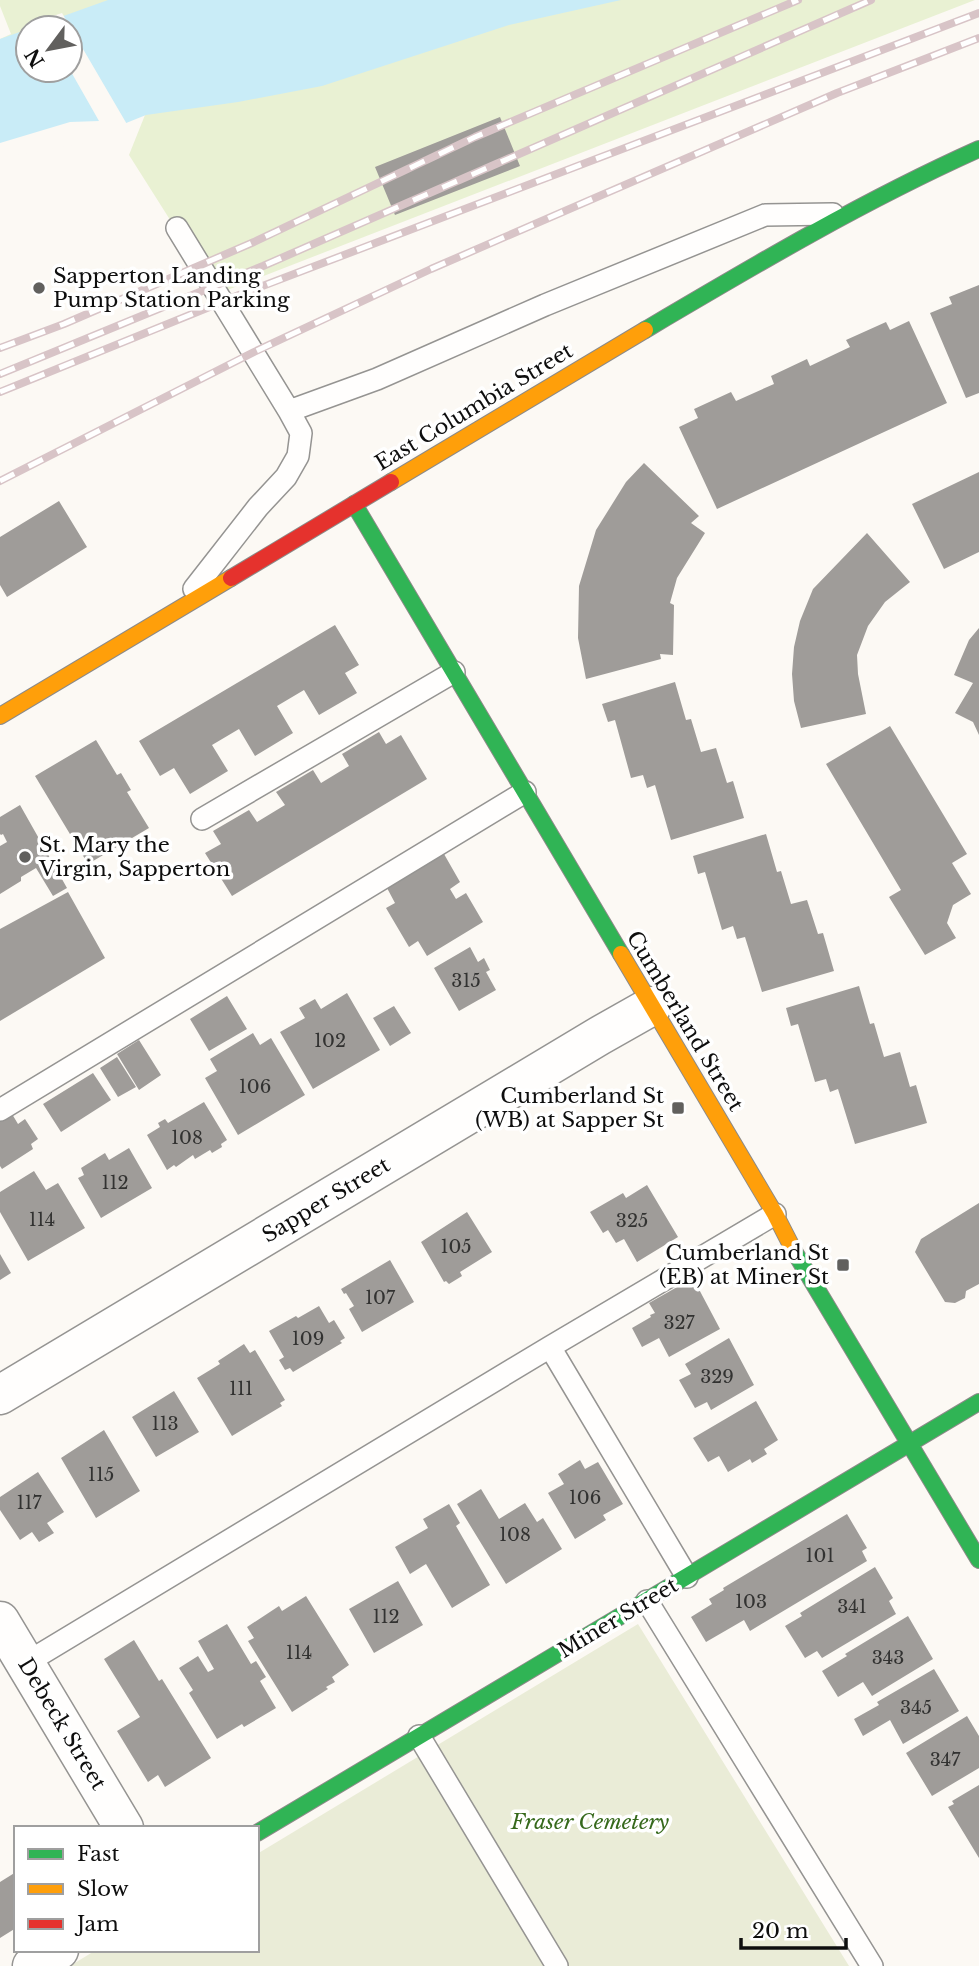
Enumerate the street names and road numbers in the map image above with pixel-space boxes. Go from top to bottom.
street label: East Columbia Street [370,338,578,476]
street label: Cumberland Street [621,926,749,1116]
street label: Sapper Street [257,1152,395,1248]
street label: Miner Street [553,1572,683,1664]
street label: Debeck Street [12,1653,112,1795]

